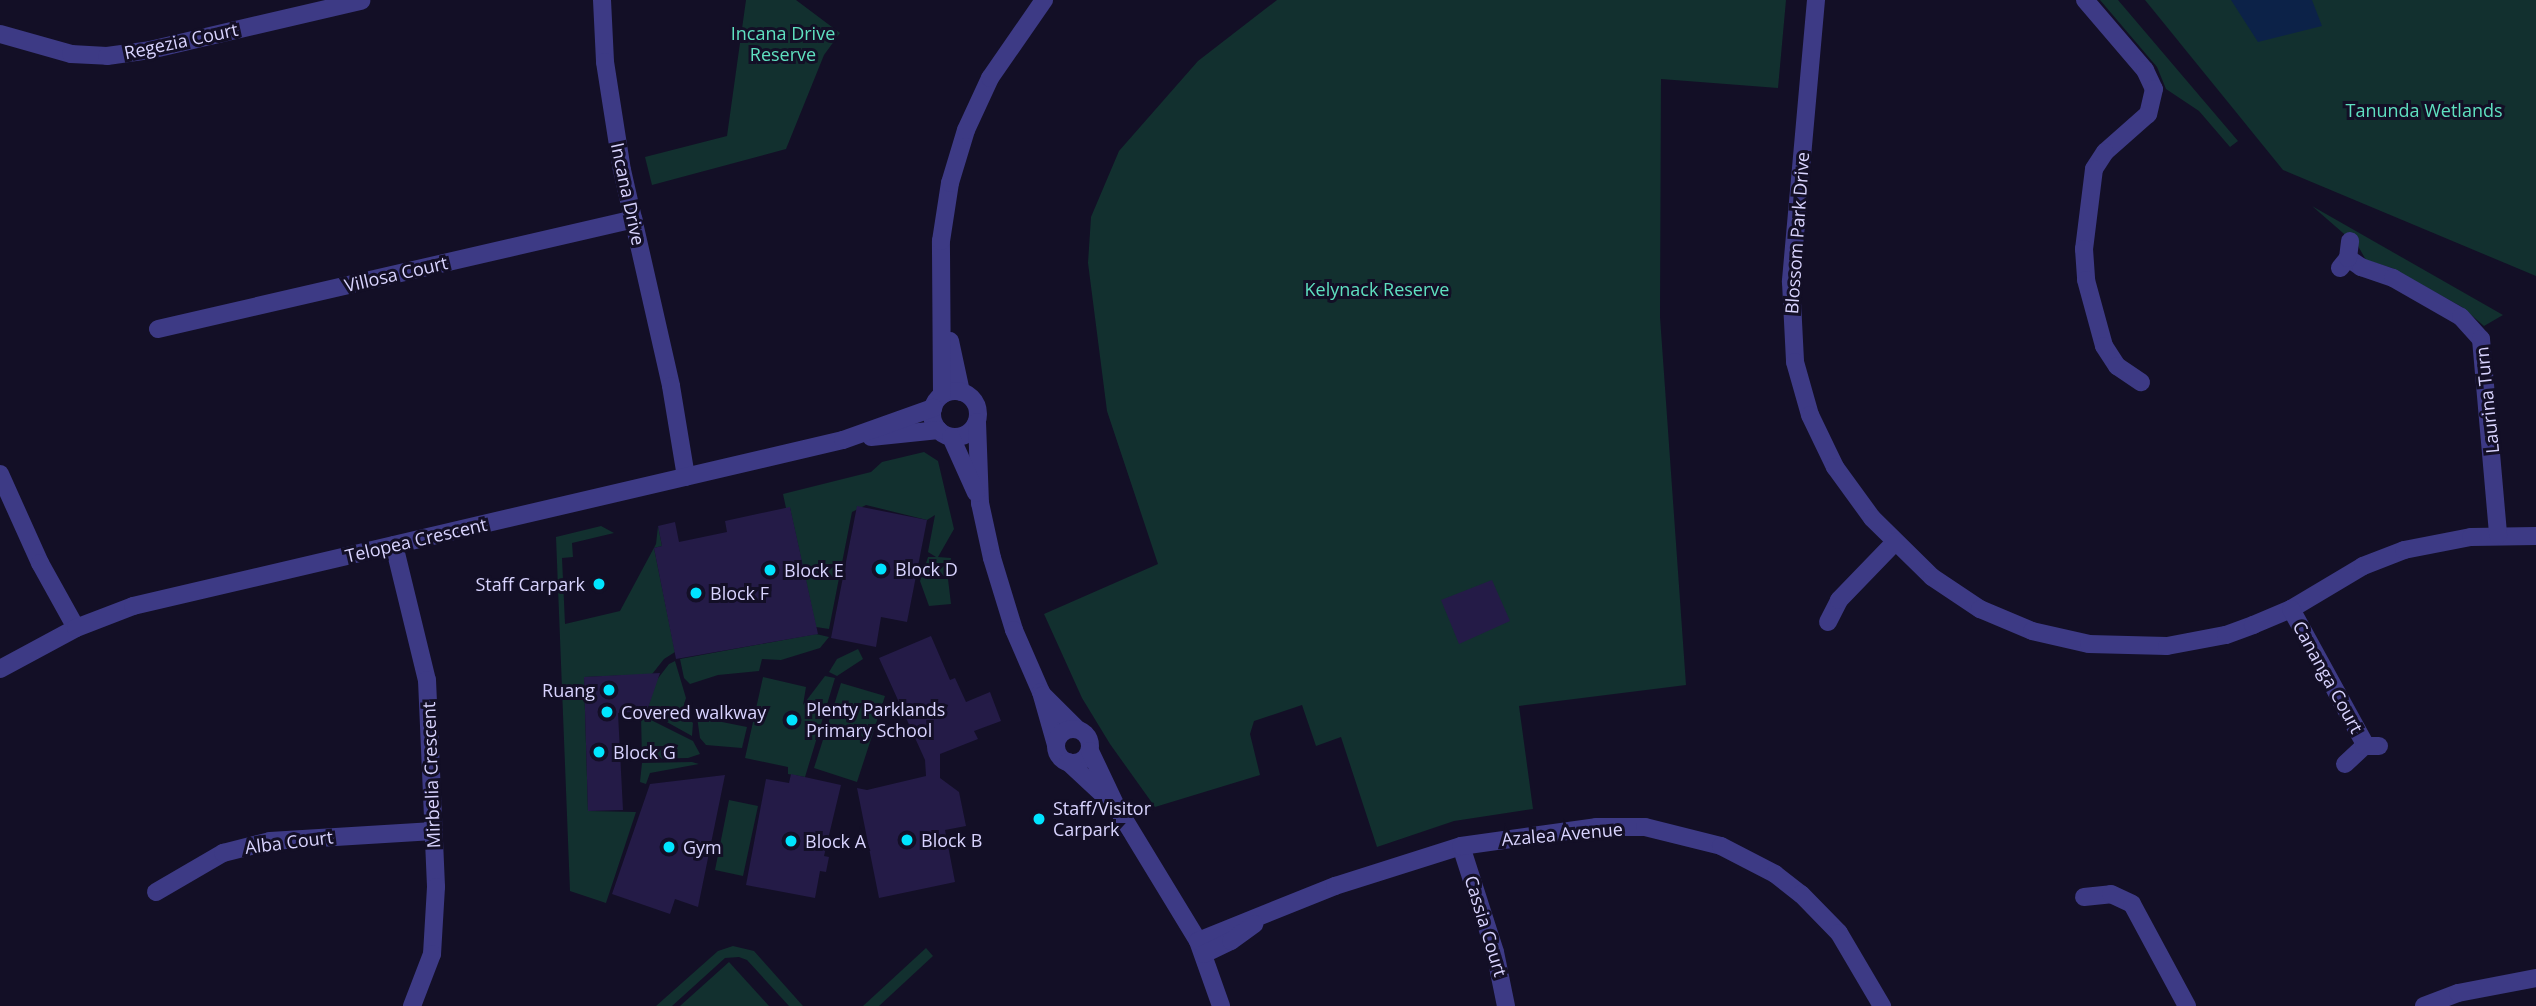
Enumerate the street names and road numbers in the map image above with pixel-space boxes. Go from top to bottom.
street label: Regezia Court [122,18,240,64]
street label: Incana Drive [607,141,649,247]
street label: Blossom Park Drive [1781,151,1813,315]
street label: Villosa Court [342,252,450,296]
street label: Laurina Turn [2471,345,2503,455]
street label: Telopea Crescent [343,513,489,567]
street label: Cananga Court [2288,617,2368,737]
street label: Mirbelia Crescent [418,701,444,849]
street label: Azalea Avenue [1500,818,1624,850]
street label: Alba Court [244,826,334,858]
street label: Cassia Court [1460,873,1512,979]

